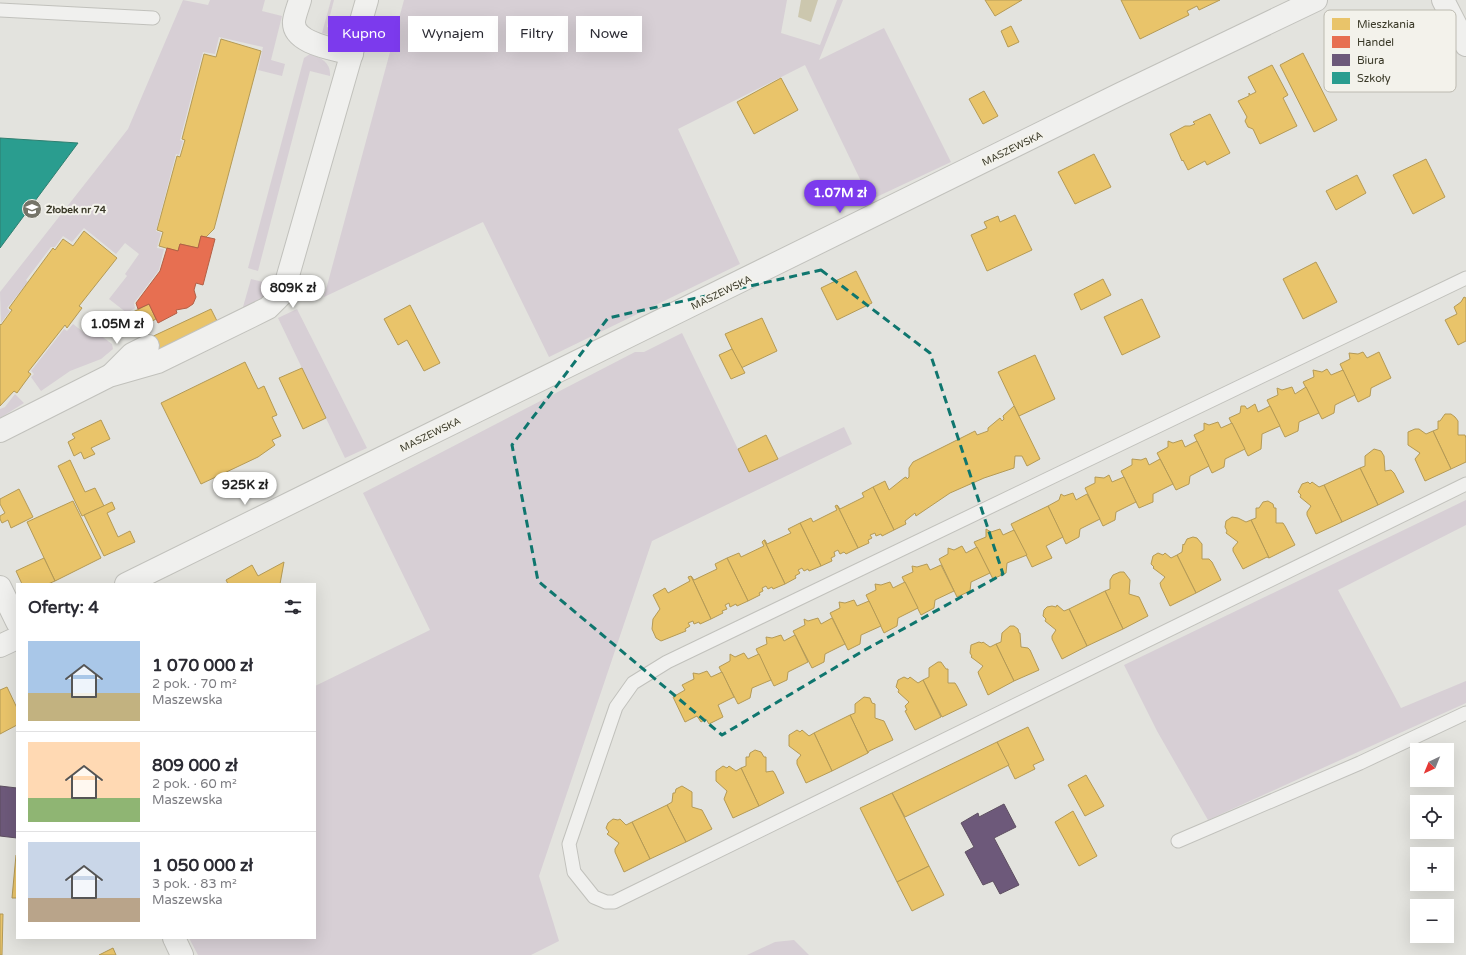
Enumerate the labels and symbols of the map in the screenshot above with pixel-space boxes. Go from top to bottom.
legend [1324,10,1456,92]
text: Mieszkania [1357,18,1415,31]
text: Handel [1357,36,1394,49]
text: Biura [1357,54,1384,67]
text: Szkoły [1357,72,1391,85]
street label: MASZEWSKA [980,129,1045,169]
pin: 1.07M zł [799,180,881,214]
school or university icon: Żłobek nr 74 [21,198,43,220]
place label: Żłobek nr 74 [46,204,107,216]
street label: MASZEWSKA [689,273,754,313]
pin: 809K zł [256,275,330,309]
pin: 1.05M zł [76,311,158,345]
street label: MASZEWSKA [398,415,463,455]
pin: 925K zł [208,472,282,506]
north arrow [1410,743,1454,787]

